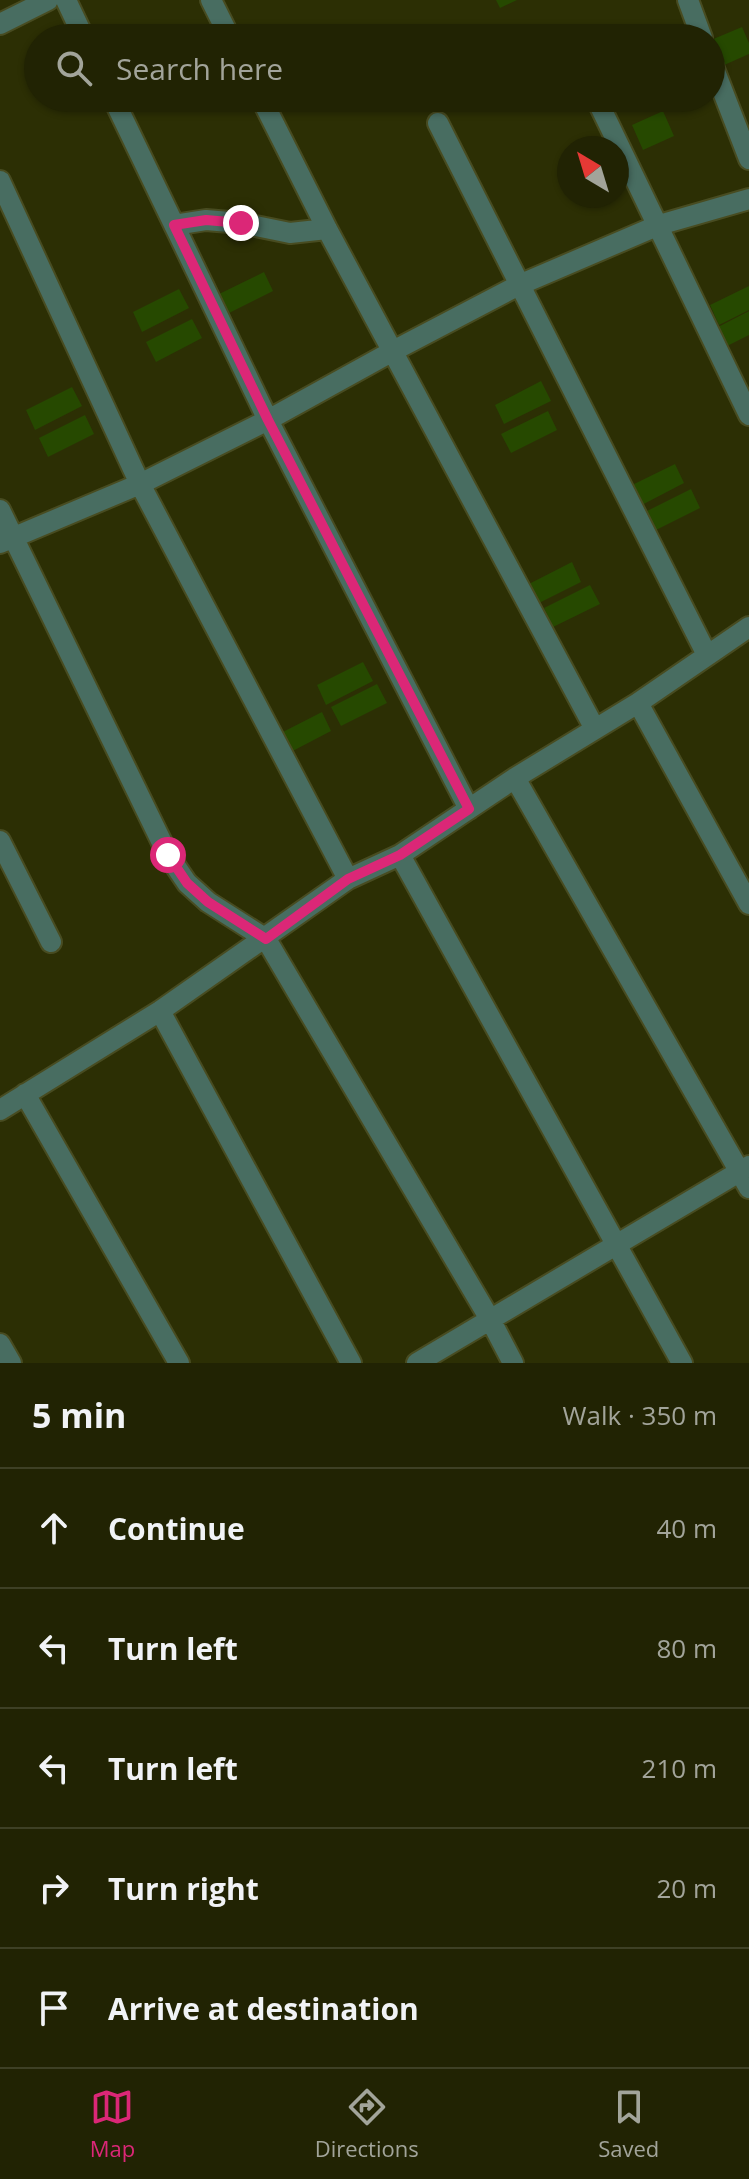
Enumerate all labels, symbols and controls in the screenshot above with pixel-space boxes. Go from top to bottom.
search box [24,24,725,112]
icon: search [52,46,96,90]
text: Search here [116,48,283,89]
north arrow [557,136,629,208]
route end [223,205,259,241]
route start [150,837,186,873]
text: 5 min [32,1392,126,1438]
text: Walk · 350 m [563,1397,717,1433]
icon: ahead [32,1506,76,1550]
text: Continue [108,1508,245,1549]
text: 40 m [656,1510,717,1546]
icon: left [32,1626,76,1670]
text: Turn left [108,1628,238,1669]
text: 80 m [656,1630,717,1666]
icon: left [32,1746,76,1790]
text: Turn left [108,1748,238,1789]
text: 210 m [642,1750,717,1786]
icon: right [32,1866,76,1910]
text: Turn right [108,1868,259,1909]
text: 20 m [656,1870,717,1906]
icon: arrive [32,1986,76,2030]
text: Arrive at destination [108,1988,419,2029]
tab: Map [90,2085,135,2163]
tab: Directions [315,2085,419,2163]
tab: Saved [598,2085,659,2163]

